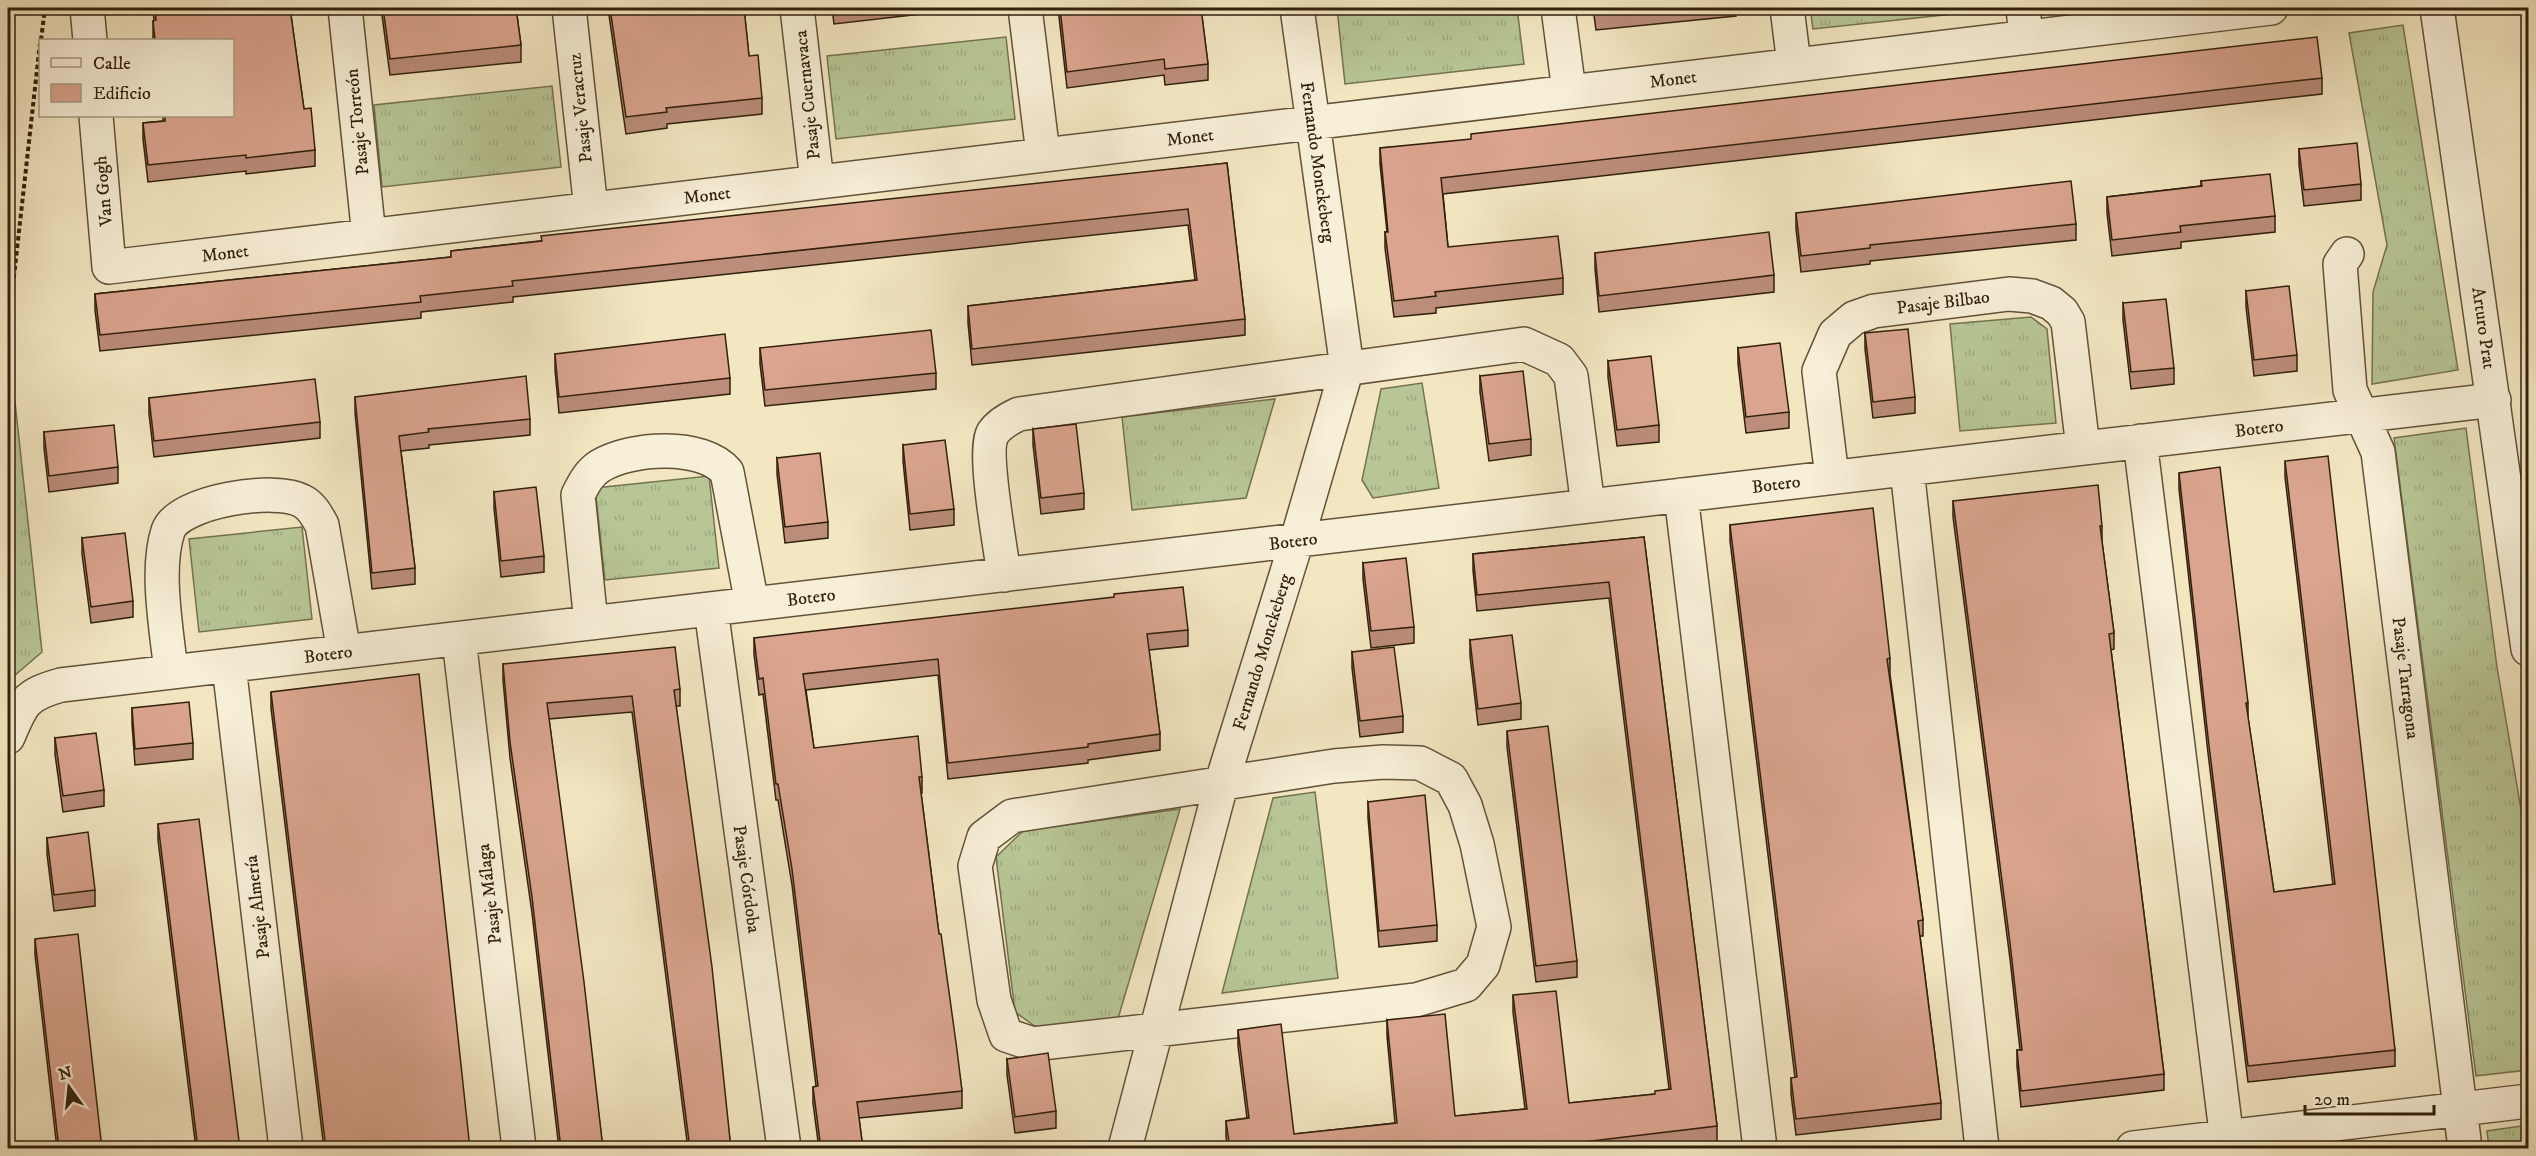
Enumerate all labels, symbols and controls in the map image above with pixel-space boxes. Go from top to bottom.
street label: Pasaje Cuernavaca [790,29,826,161]
legend [39,39,234,117]
street label: Pasaje Veracruz [564,52,598,164]
text: Calle [93,53,131,75]
street label: Monet [1648,66,1698,94]
street label: Pasaje Torreón [341,67,375,176]
street label: Fernando Monckeberg [1295,80,1339,244]
text: Edificio [93,83,151,105]
street label: Monet [1165,124,1215,152]
street label: Van Gogh [90,154,118,228]
street label: Monet [682,182,732,210]
street label: Monet [200,240,250,268]
street label: Pasaje Bilbao [1895,286,1991,320]
street label: Arturo Prat [2466,286,2500,371]
street label: Botero [2234,415,2285,443]
street label: Botero [1751,471,1802,499]
street label: Botero [1268,528,1319,556]
street label: Fernando Monckeberg [1229,571,1297,733]
street label: Botero [786,584,837,612]
street label: Pasaje Tarragona [2387,616,2423,741]
street label: Botero [303,641,354,669]
street label: Pasaje Córdoba [728,824,765,935]
street label: Pasaje Málaga [473,842,507,945]
street label: Pasaje Almería [241,853,275,960]
north arrow [39,1057,99,1117]
text: N [56,1062,74,1085]
scale bar [2305,1078,2434,1116]
text: 20 m [2314,1089,2350,1111]

